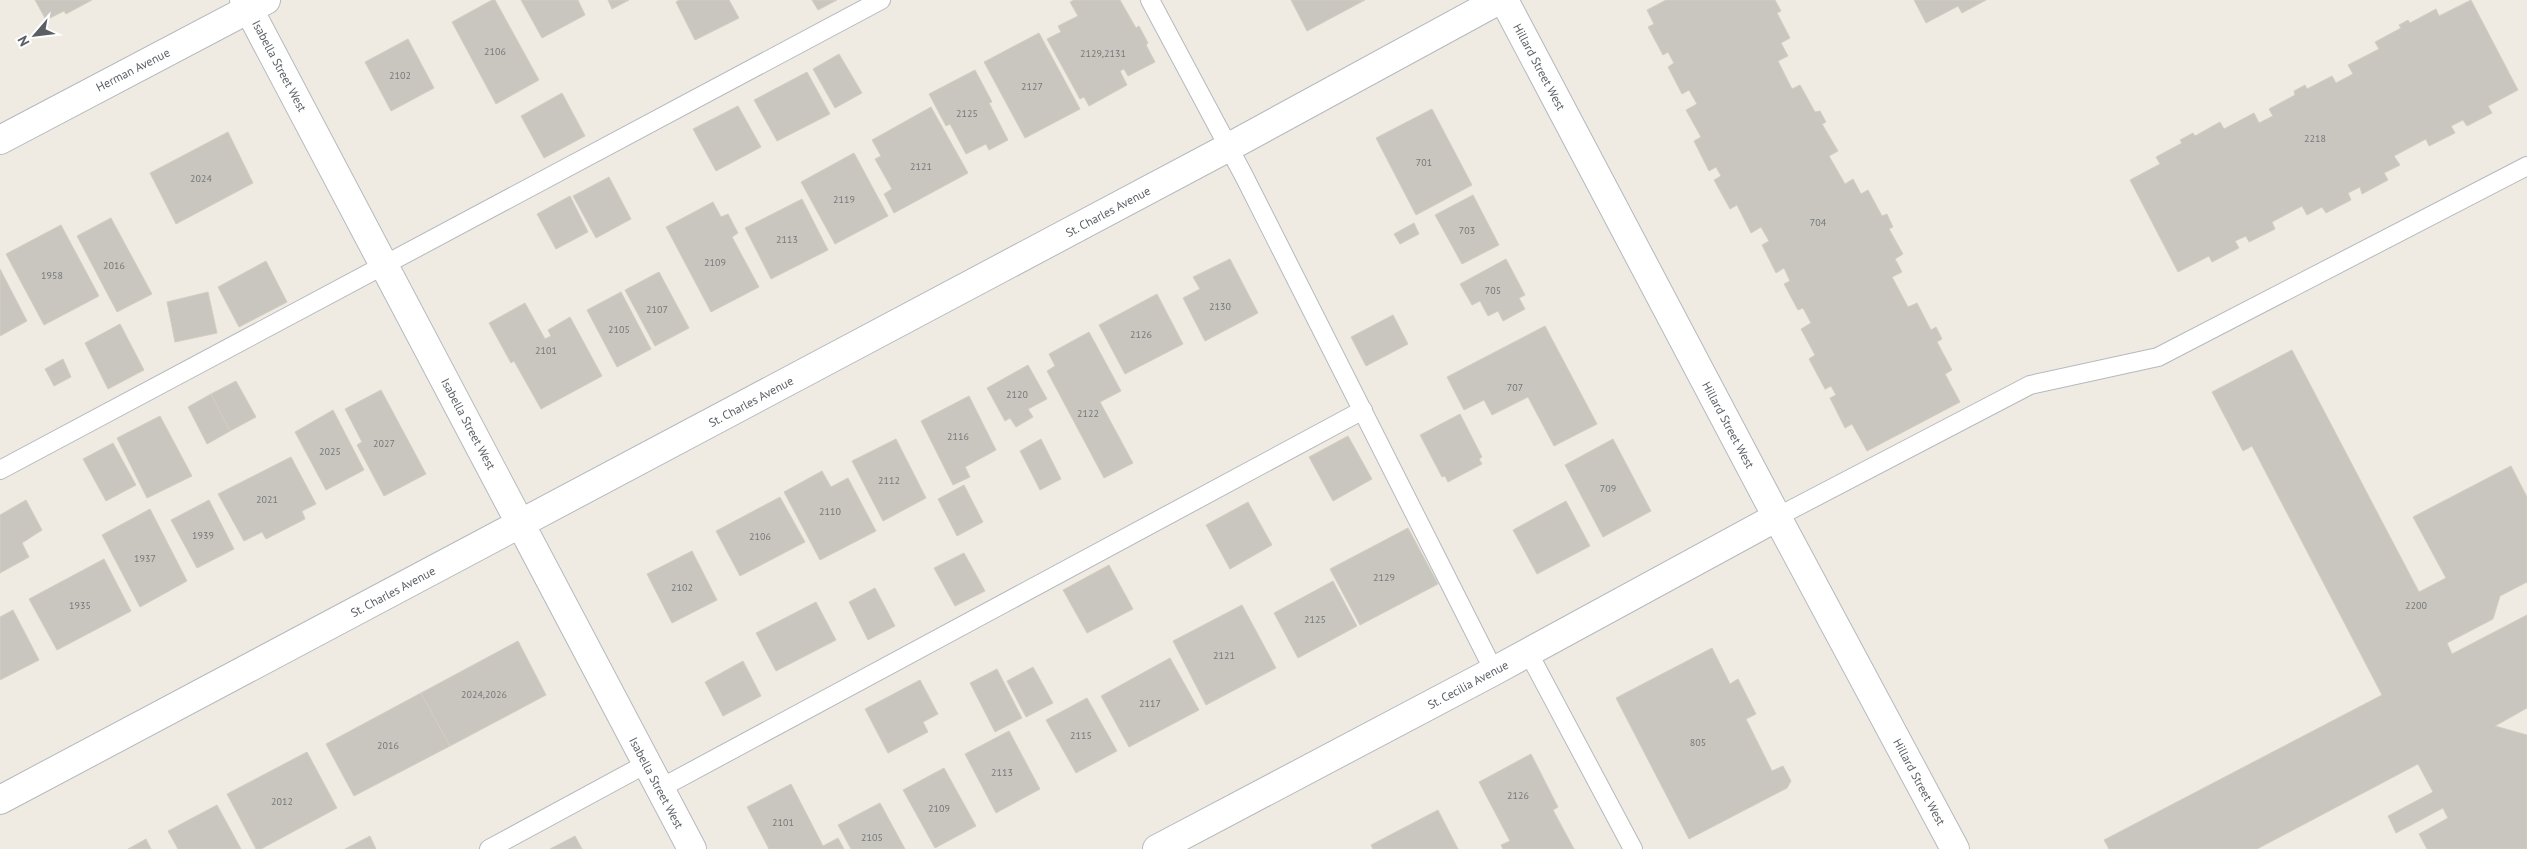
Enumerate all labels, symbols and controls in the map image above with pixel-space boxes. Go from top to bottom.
north arrow [10,10,60,60]
street label: Isabella Street West [249,17,310,114]
street label: Hillard Street West [1510,21,1569,113]
text: N [13,33,34,49]
street label: Herman Avenue [93,45,172,95]
house number: 2106 [484,45,506,58]
house number: 2129,2131 [1080,47,1126,60]
house number: 2102 [389,69,411,82]
house number: 2127 [1021,80,1043,93]
house number: 2125 [956,107,978,120]
house number: 2218 [2304,132,2326,145]
house number: 701 [1416,156,1432,169]
house number: 2121 [910,160,932,173]
house number: 2024 [190,172,212,185]
street label: St. Charles Avenue [1063,183,1153,240]
house number: 2119 [833,193,855,206]
house number: 704 [1810,216,1827,229]
house number: 703 [1459,224,1475,237]
house number: 2113 [776,233,798,246]
house number: 2109 [704,256,726,269]
house number: 2016 [103,259,125,272]
house number: 1958 [41,269,63,282]
house number: 705 [1485,284,1501,297]
house number: 2130 [1209,300,1231,313]
house number: 2107 [646,303,668,316]
house number: 2105 [608,323,630,336]
house number: 2126 [1130,328,1152,341]
house number: 2101 [535,344,557,357]
street label: St. Charles Avenue [706,373,796,430]
street label: Isabella Street West [438,375,499,472]
street label: Hillard Street West [1699,379,1758,471]
house number: 707 [1507,381,1523,394]
house number: 2120 [1006,388,1028,401]
house number: 2122 [1077,407,1099,420]
house number: 2116 [947,430,969,443]
house number: 2027 [373,437,395,450]
house number: 2025 [319,445,341,458]
house number: 2112 [878,474,900,487]
house number: 709 [1600,482,1616,495]
house number: 2021 [256,493,278,506]
house number: 2110 [819,505,841,518]
house number: 1939 [192,529,214,542]
house number: 2106 [749,530,771,543]
house number: 1937 [134,552,156,565]
street label: St. Charles Avenue [348,563,438,620]
house number: 2129 [1373,571,1395,584]
house number: 2102 [671,581,693,594]
house number: 1935 [69,599,91,612]
house number: 2200 [2405,599,2427,612]
house number: 2125 [1304,613,1326,626]
house number: 2121 [1213,649,1235,662]
street label: St. Cecilia Avenue [1425,657,1511,712]
house number: 2024,2026 [461,688,507,701]
house number: 2117 [1139,697,1161,710]
house number: 2115 [1070,729,1092,742]
street label: Isabella Street West [626,734,687,831]
house number: 805 [1690,736,1706,749]
street label: Hillard Street West [1890,736,1949,828]
house number: 2016 [377,739,399,752]
house number: 2113 [991,766,1013,779]
house number: 2126 [1507,789,1529,802]
house number: 2012 [271,795,293,808]
house number: 2109 [928,802,950,815]
house number: 2101 [772,816,794,829]
house number: 2105 [861,831,883,844]

